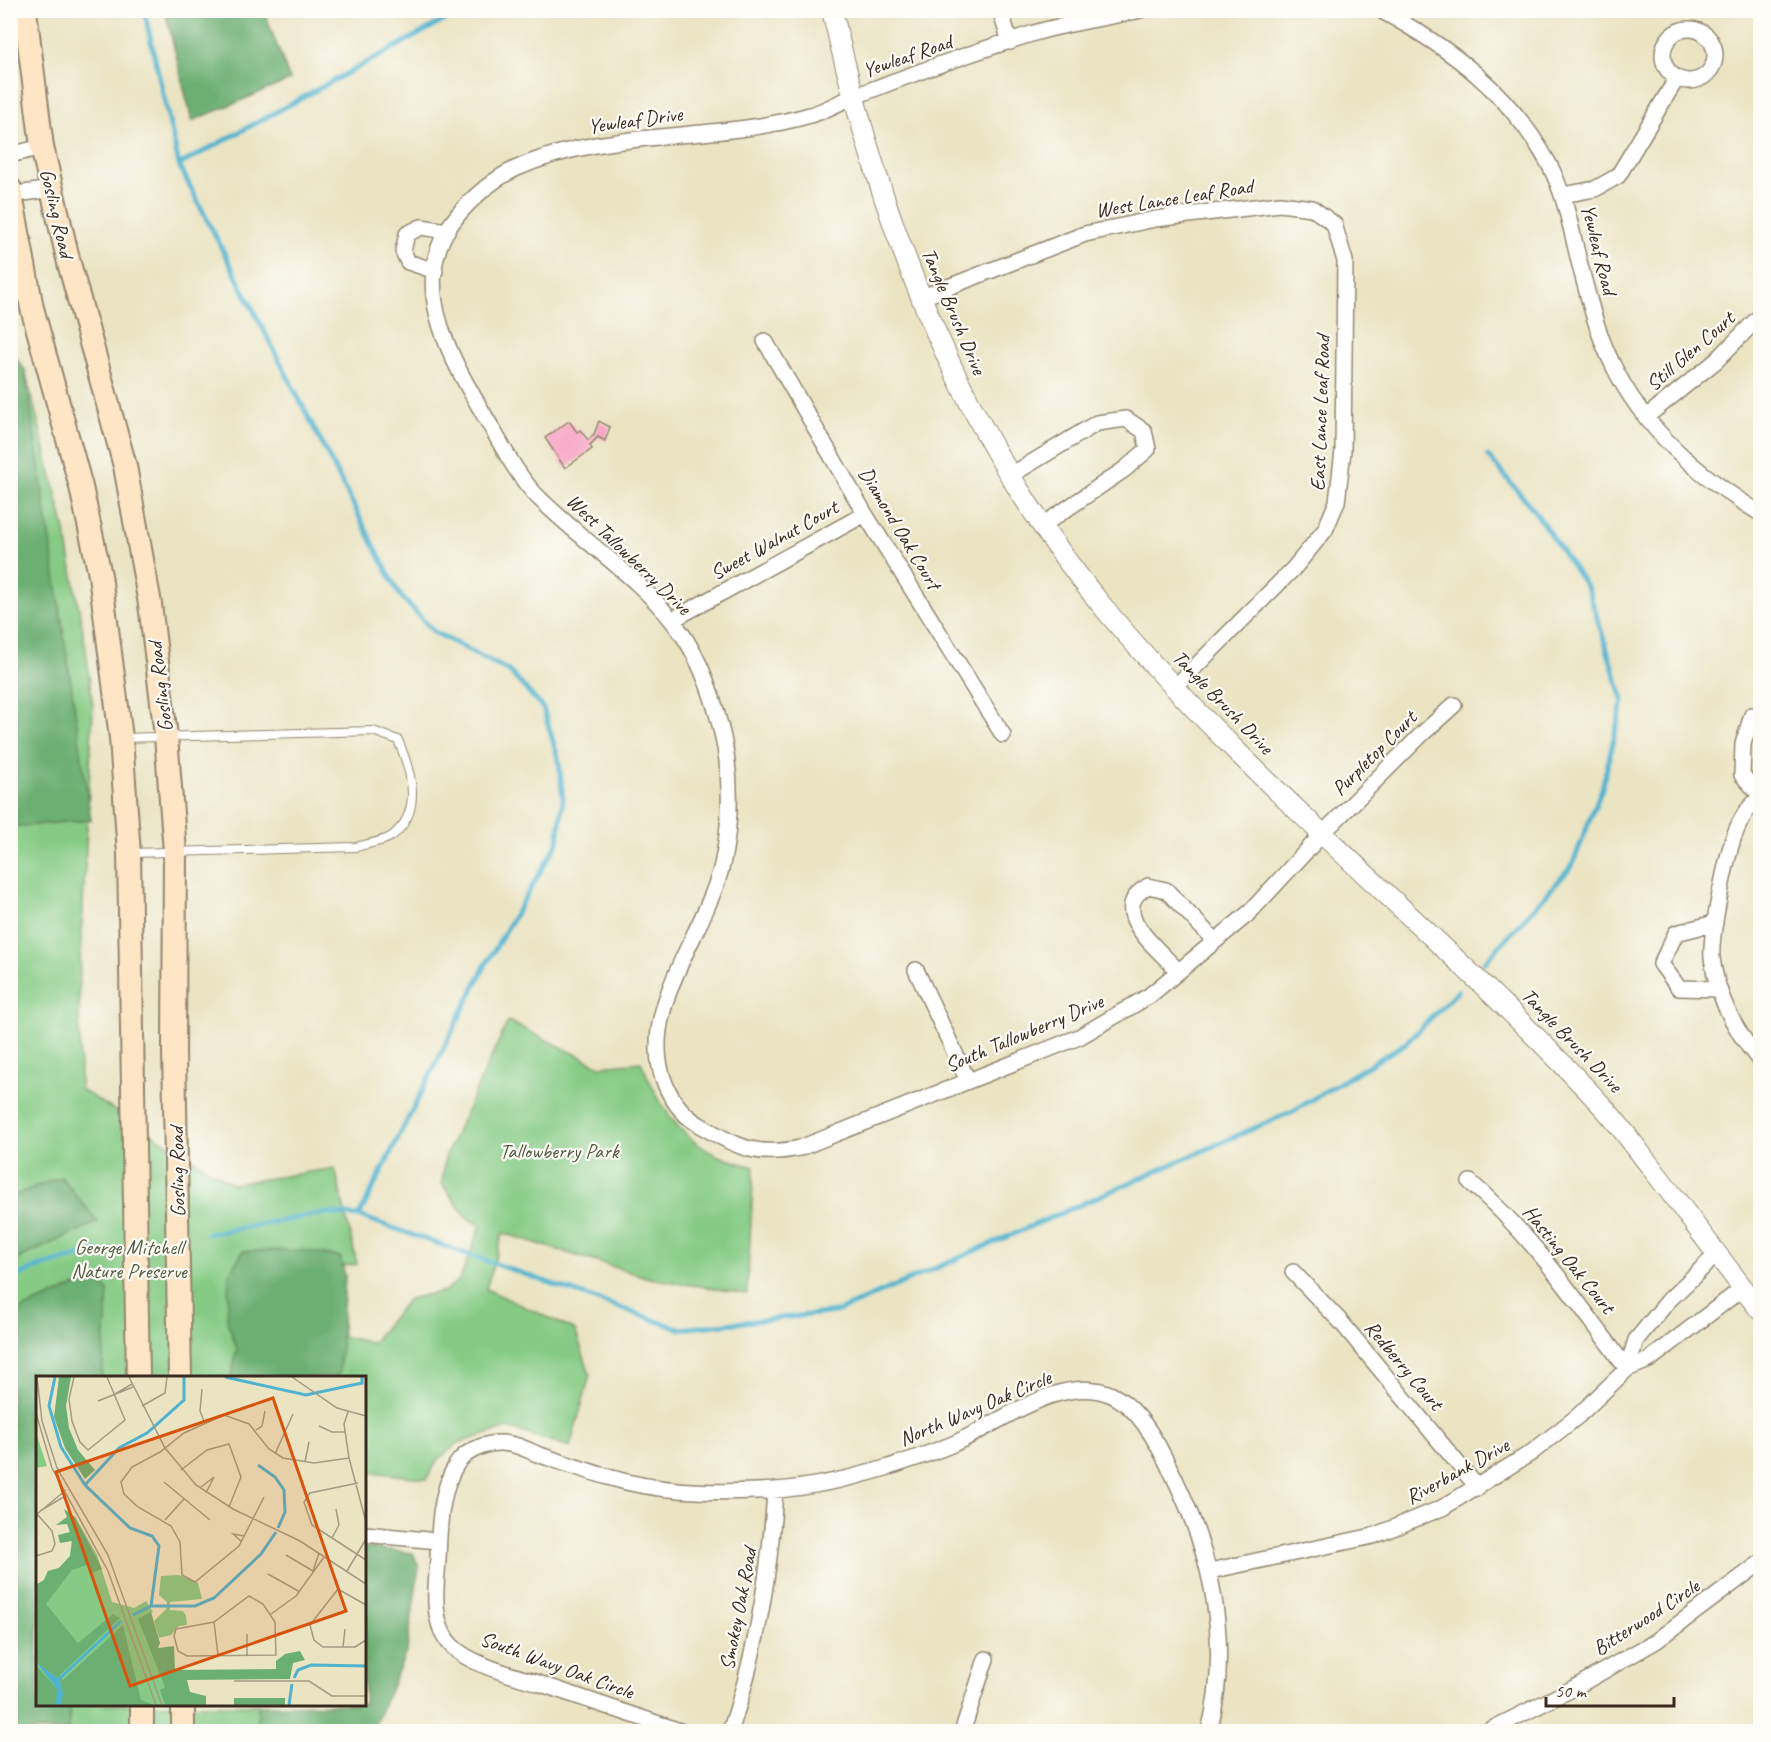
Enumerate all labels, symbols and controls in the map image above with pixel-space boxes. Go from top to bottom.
street label: Yewleaf Road [859,27,958,83]
street label: Yewleaf Drive [586,100,685,139]
street label: Gosling Road [34,166,81,263]
street label: West Lance Leaf Road [1094,172,1257,223]
street label: Yewleaf Road [1575,201,1624,301]
street label: Tangle Brush Drive [916,244,993,379]
street label: Still Glen Court [1640,304,1741,397]
street label: East Lance Leaf Road [1304,332,1336,491]
street label: Diamond Oak Court [853,462,948,597]
street label: West Tallowberry Drive [561,488,698,621]
street label: Sweet Walnut Court [706,493,844,586]
street label: Gosling Road [141,637,178,733]
street label: Tangle Brush Drive [1167,644,1280,760]
street label: Purpletop Court [1326,704,1423,801]
street label: Tangle Brush Drive [1516,982,1629,1098]
street label: South Tallowberry Drive [941,988,1108,1078]
street label: Gosling Road [163,1123,191,1217]
park label: Tallowberry Park [500,1138,620,1164]
street label: Hasting Oak Court [1517,1199,1622,1320]
park label: George Mitchell Nature Preserve [71,1234,188,1284]
street label: Redberry Court [1359,1315,1450,1417]
street label: North Wavy Oak Circle [895,1364,1056,1452]
inset map [36,1376,366,1706]
street label: Riverbank Drive [1401,1431,1514,1510]
street label: Smokey Oak Road [713,1542,763,1672]
street label: Bitterwood Circle [1588,1572,1705,1661]
street label: South Wavy Oak Circle [477,1625,638,1705]
scale bar [1546,1670,1674,1708]
text: 50 m [1555,1680,1588,1702]

